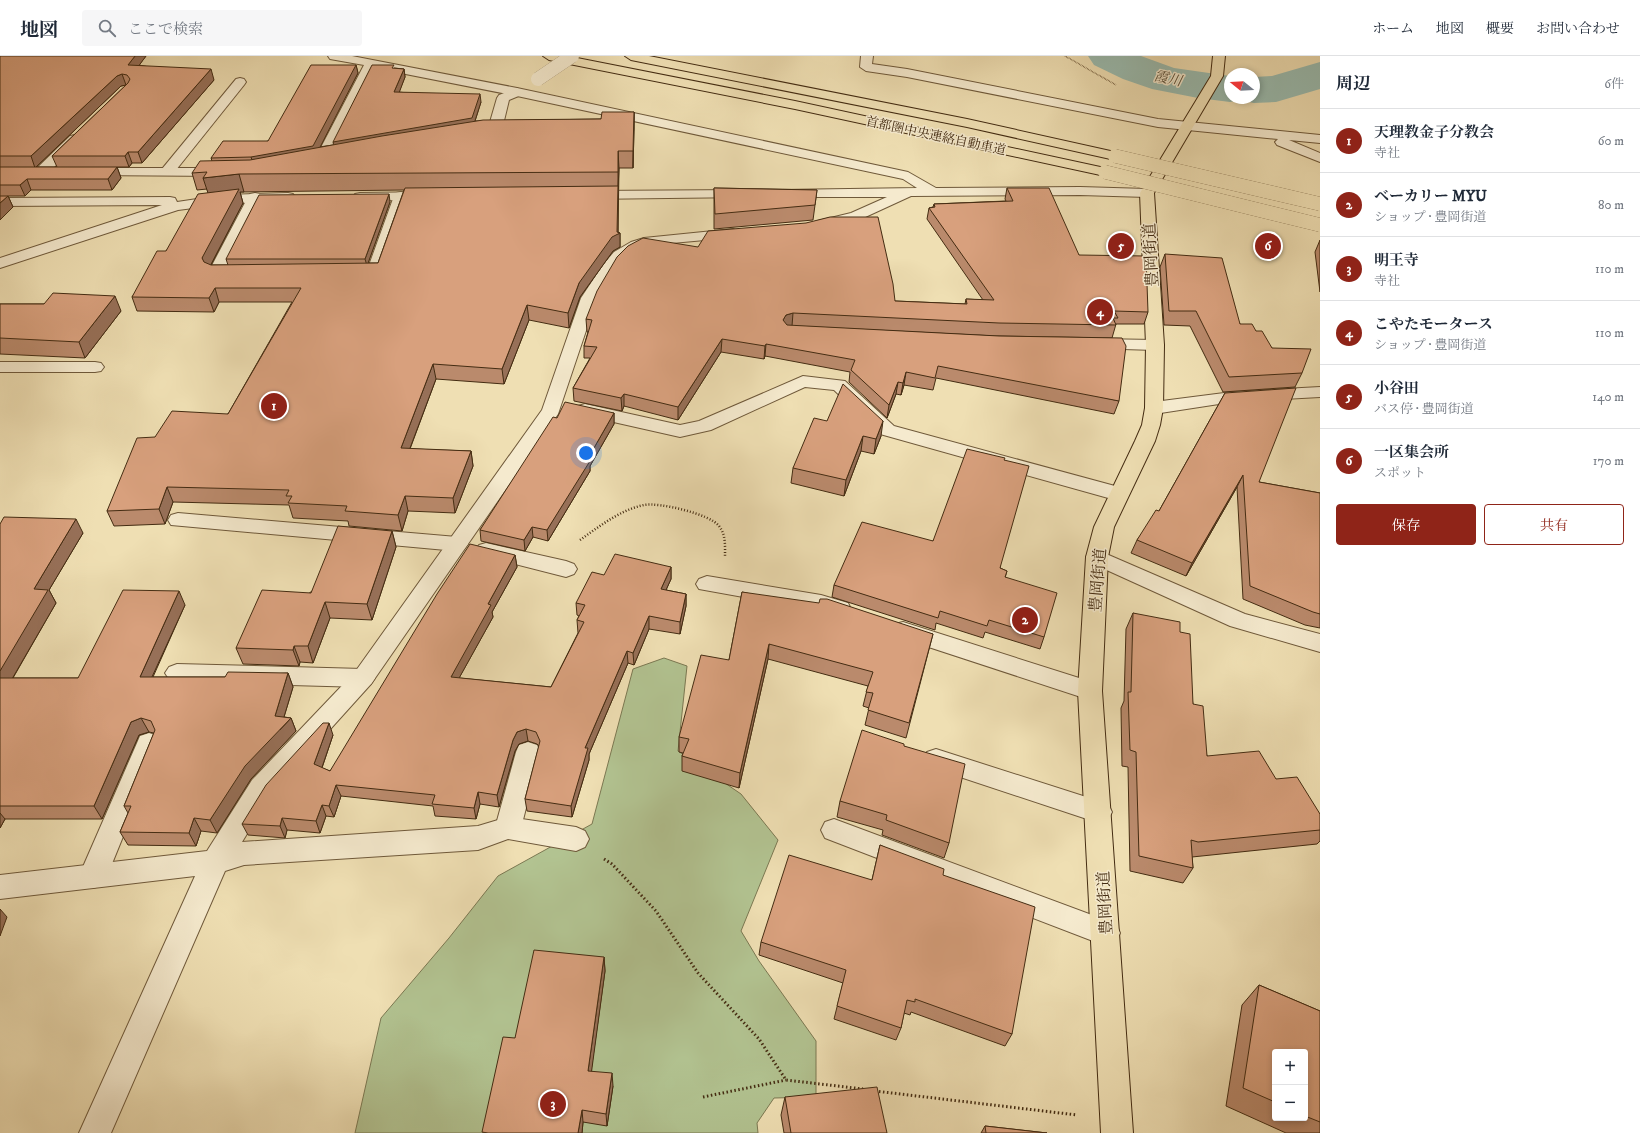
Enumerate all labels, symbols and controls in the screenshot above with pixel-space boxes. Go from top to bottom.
search box [82,10,362,46]
icon: search [96,17,118,39]
text: 地図 [20,19,58,42]
text: ここで検索 [128,20,203,39]
text: ホーム [1372,20,1414,38]
text: 地図 [1436,20,1464,38]
text: 概要 [1486,20,1514,38]
text: お問い合わせ [1536,20,1620,38]
water label: 霞川 [1152,67,1185,91]
north arrow [1224,68,1260,104]
text: 周辺 [1336,73,1370,95]
text: 6件 [1604,76,1624,92]
street label: 首都圏中央連絡自動車道 [864,113,1007,159]
text: 天理教金子分教会 [1374,123,1494,142]
text: 1 [1347,133,1351,149]
text: 60 m [1598,133,1624,149]
text: 寺社 [1374,145,1400,161]
text: ベーカリー MYU [1374,187,1487,206]
text: 2 [1346,197,1352,213]
text: 80 m [1598,197,1624,213]
text: ショップ · 豊岡街道 [1374,209,1486,225]
street label: 豊岡街道 [1139,222,1163,287]
pin: 5 [1108,231,1134,261]
pin: 6 [1255,231,1281,261]
text: 明王寺 [1374,251,1419,270]
text: 3 [1347,261,1351,277]
text: 110 m [1595,261,1624,277]
text: 寺社 [1374,273,1400,289]
pin: 4 [1087,297,1113,327]
text: こやたモータース [1374,315,1493,334]
text: 4 [1345,325,1353,341]
text: 110 m [1595,325,1624,341]
text: ショップ · 豊岡街道 [1374,337,1486,353]
text: 小谷田 [1374,379,1419,398]
text: 5 [1346,389,1352,405]
text: 140 m [1592,389,1624,405]
pin: 1 [261,391,287,421]
text: バス停 · 豊岡街道 [1374,401,1474,417]
your location [576,443,596,463]
text: 一区集会所 [1374,443,1449,462]
text: 6 [1346,453,1352,469]
text: 170 m [1593,453,1624,469]
text: スポット [1374,465,1426,481]
button: 保存 [1336,504,1476,545]
button: 共有 [1484,504,1624,545]
street label: 豊岡街道 [1085,547,1111,613]
pin: 2 [1012,605,1038,635]
street label: 豊岡街道 [1093,870,1117,935]
map controls [1272,1049,1308,1121]
button: + [1272,1049,1308,1085]
button: − [1272,1085,1308,1121]
pin: 3 [540,1089,566,1119]

